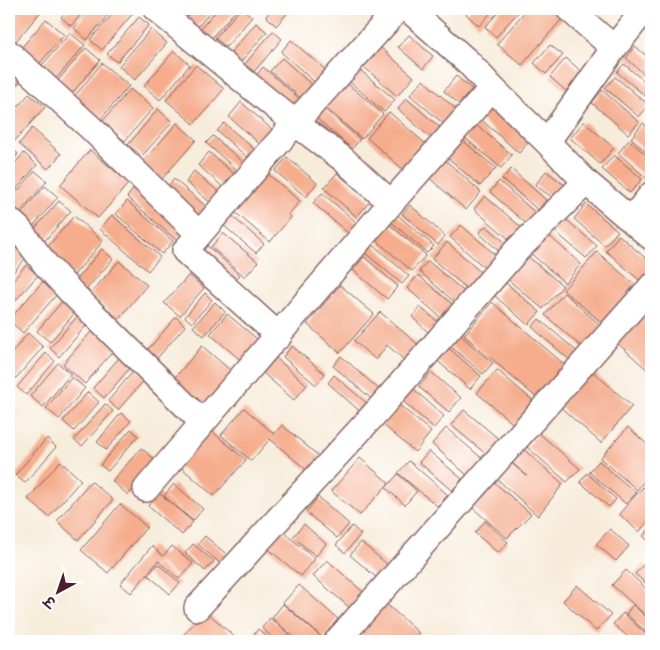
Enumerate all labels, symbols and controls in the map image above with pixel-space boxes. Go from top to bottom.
north arrow [32,568,82,618]
text: उ [39,589,62,613]

